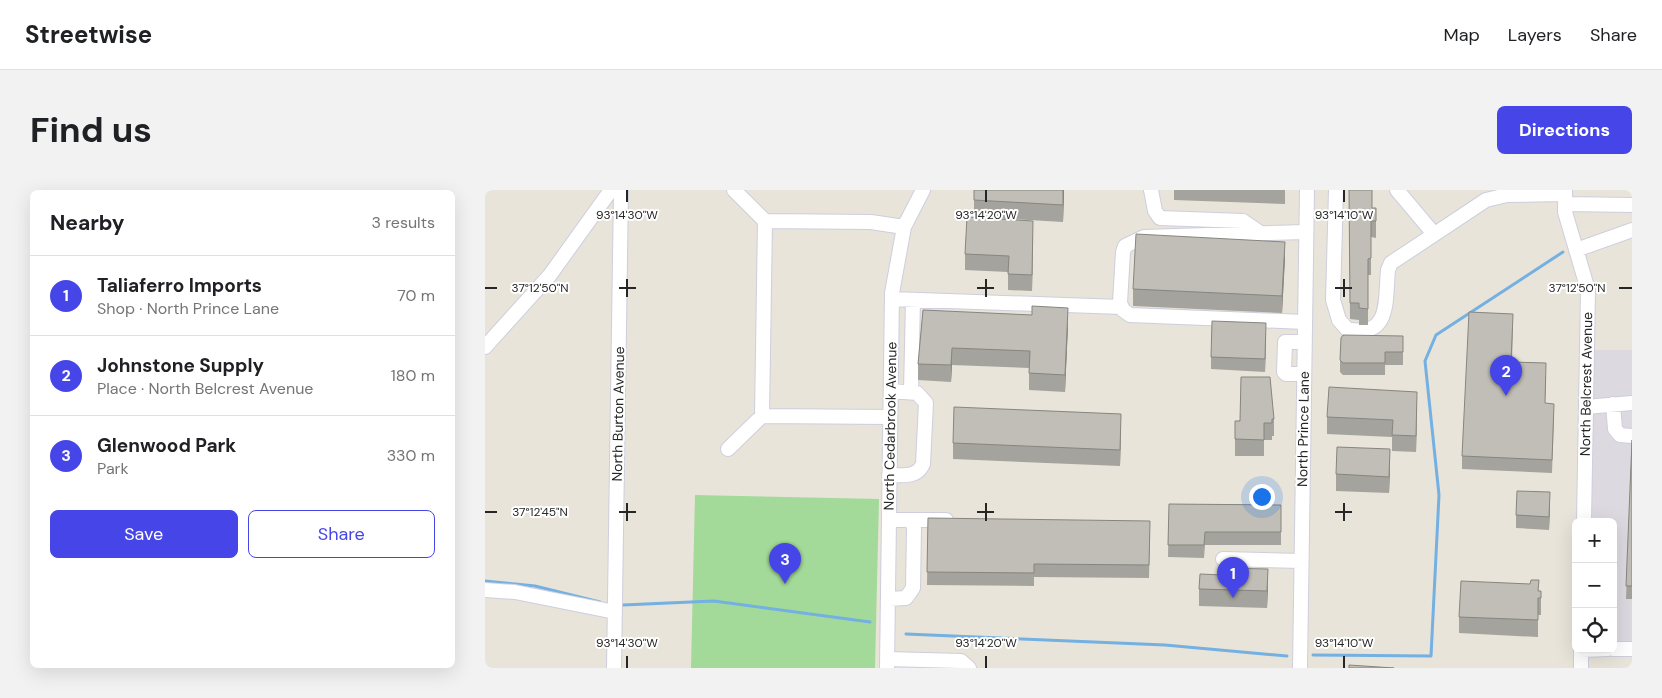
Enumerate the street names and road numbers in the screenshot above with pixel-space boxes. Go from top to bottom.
street label: North Belcrest Avenue [1576,312,1596,456]
street label: North Cedarbrook Avenue [880,342,900,510]
street label: North Burton Avenue [608,346,628,482]
street label: North Prince Lane [1293,371,1313,487]

